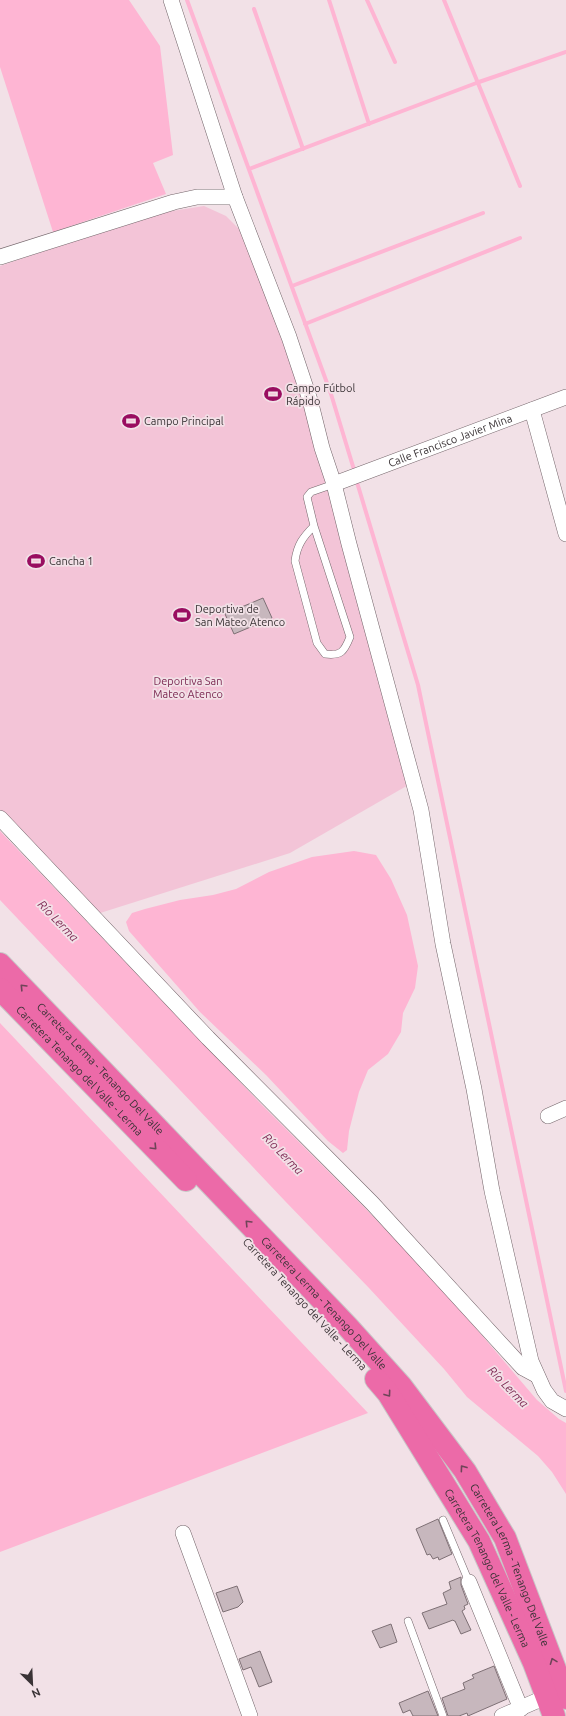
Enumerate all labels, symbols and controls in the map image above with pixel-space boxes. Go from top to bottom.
place label: Campo Fútbol Rápido [286,382,355,407]
sports icon: Campo Fútbol Rápido [263,384,283,404]
sports icon: Campo Principal [121,411,141,431]
street label: Calle Francisco Javier Mina [387,412,514,469]
place label: Campo Principal [144,415,224,427]
sports icon: Cancha 1 [26,551,46,571]
place label: Cancha 1 [49,555,93,567]
place label: Deportiva de San Mateo Atenco [195,603,285,628]
sports icon: Deportiva de San Mateo Atenco [172,605,192,625]
park label: Deportiva San Mateo Atenco [153,675,223,700]
water label: Río Lerma [36,897,81,944]
one-way arrow [20,984,28,992]
street label: Carretera Lerma - Tenango Del Valle [35,1000,166,1137]
street label: Carretera Tenango del Valle - Lerma [14,1003,145,1138]
water label: Río Lerma [261,1130,306,1177]
one-way arrow [150,1142,157,1150]
one-way arrow [245,1220,253,1228]
street label: Carretera Lerma - Tenango Del Valle [259,1234,389,1372]
street label: Carretera Tenango del Valle - Lerma [241,1236,369,1372]
water label: Río Lerma [486,1363,531,1410]
one-way arrow [383,1390,390,1397]
one-way arrow [460,1465,468,1472]
street label: Carretera Lerma - Tenango Del Valle [468,1481,552,1648]
street label: Carretera Tenango del Valle - Lerma [442,1486,532,1649]
one-way arrow [549,1658,558,1665]
north arrow [12,1664,52,1704]
text: N [30,1686,42,1700]

